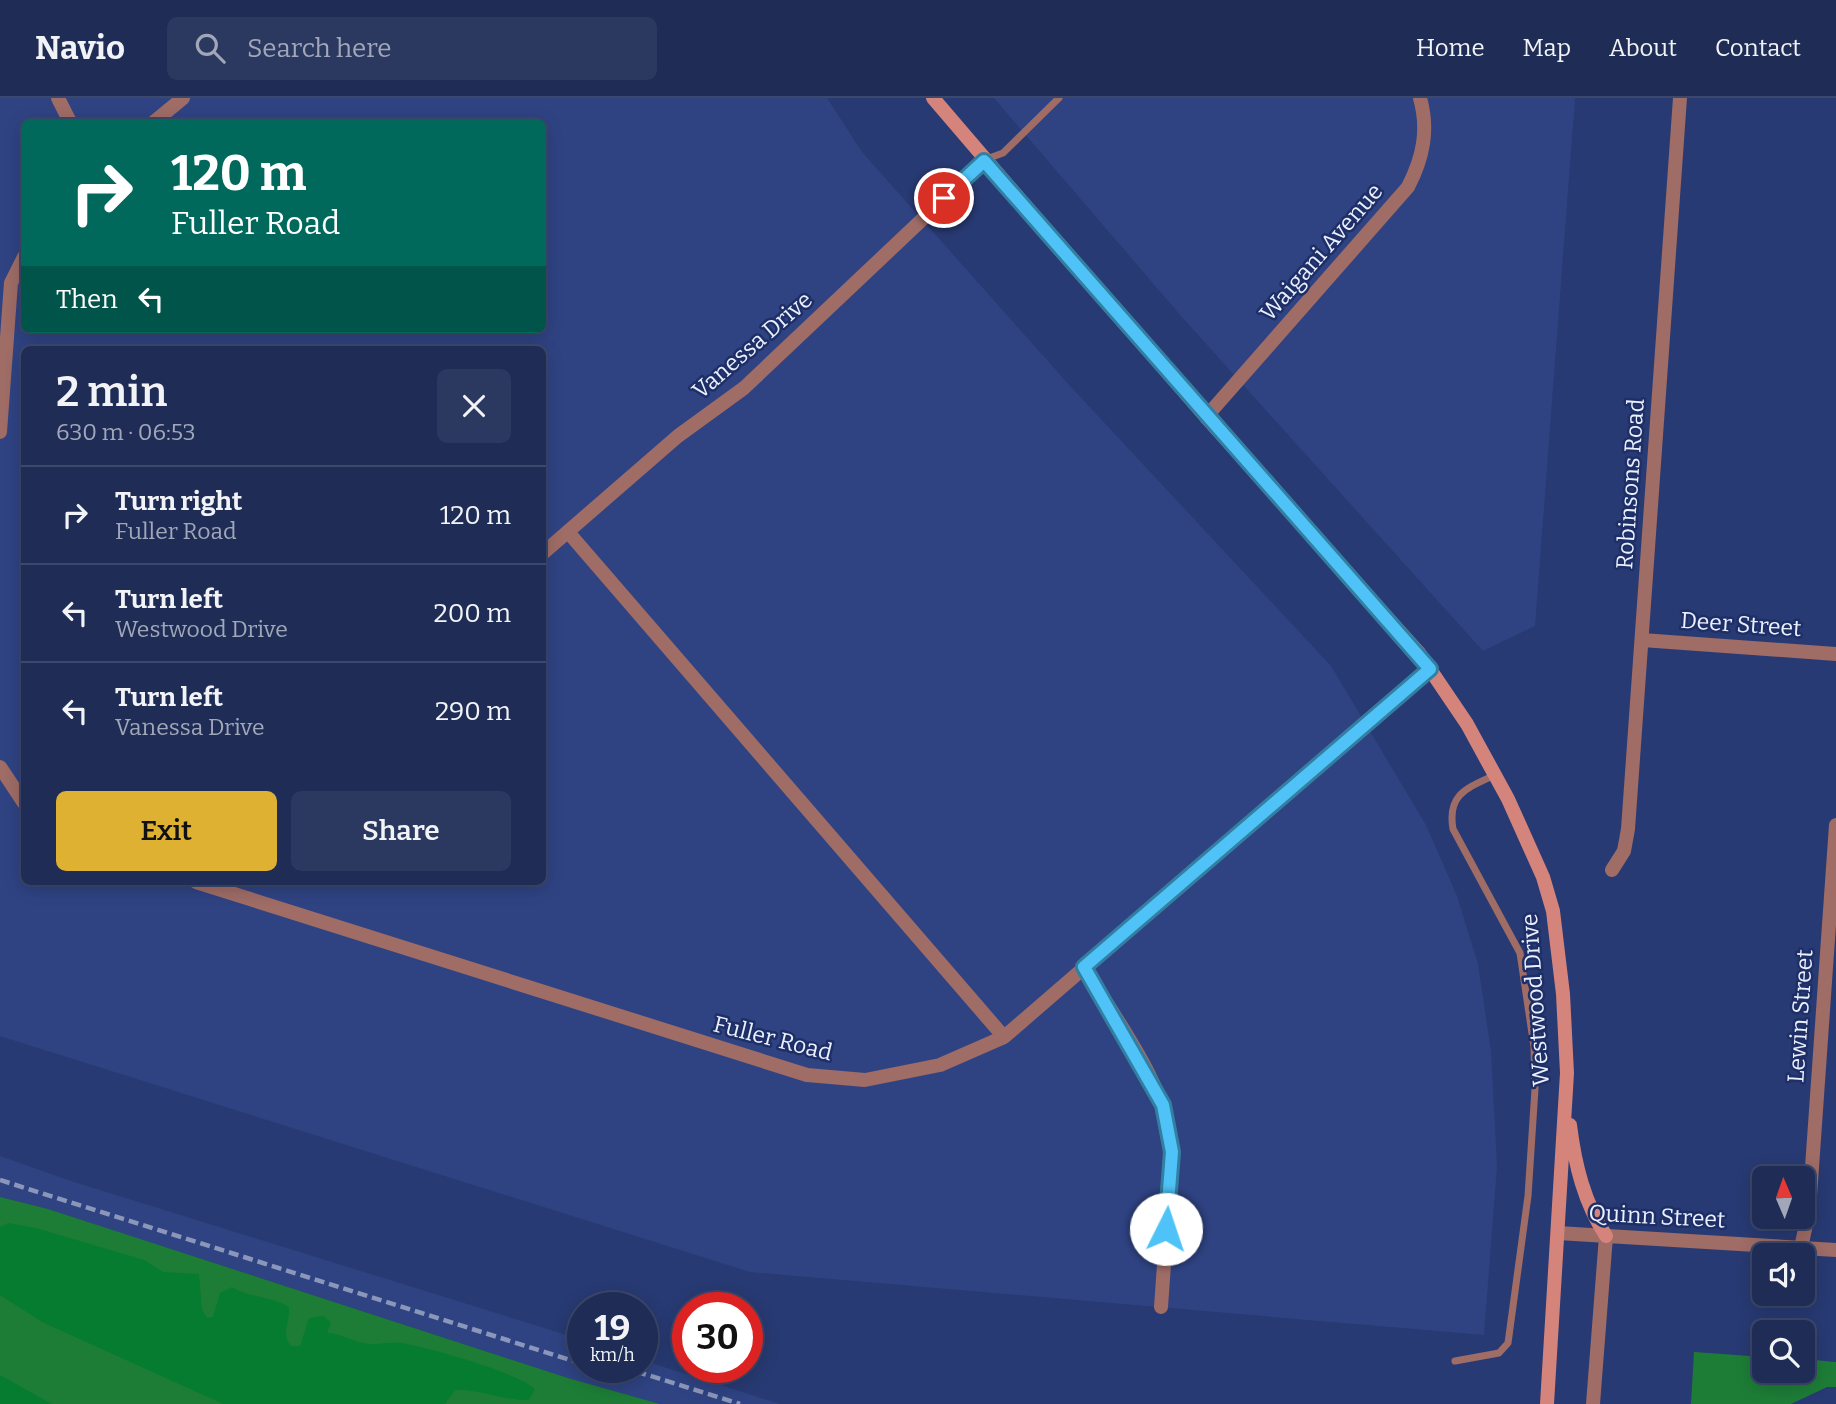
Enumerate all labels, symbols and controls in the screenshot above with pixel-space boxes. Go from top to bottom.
search box [167,17,657,80]
text: Navio [35,28,125,68]
icon: search [191,29,229,67]
text: Search here [247,33,391,64]
text: Home [1416,34,1485,62]
text: Map [1523,34,1571,62]
text: About [1609,34,1677,62]
text: Contact [1715,34,1801,62]
text: 120 m [171,144,306,203]
icon: right [56,147,147,238]
pin [914,168,974,228]
street label: Waigani Avenue [1254,177,1388,327]
icon: arrive [925,179,963,217]
text: Fuller Road [171,204,340,242]
icon: left [132,280,170,318]
text: Then [56,284,118,315]
street label: Vanessa Drive [686,285,818,405]
text: 2 min [56,367,167,417]
button: close [437,369,511,443]
street label: Robinsons Road [1610,397,1650,570]
text: 630 m · 06:53 [56,418,196,446]
text: Turn right [115,486,242,517]
icon: right [56,496,94,534]
text: 120 m [440,500,511,531]
text: Fuller Road [115,517,237,545]
text: Turn left [115,584,223,615]
icon: left [56,594,94,632]
text: 200 m [434,598,511,629]
street label: Deer Street [1680,606,1802,642]
text: Westwood Drive [115,615,288,643]
text: Turn left [115,682,223,713]
icon: left [56,692,94,730]
text: 290 m [435,696,511,727]
text: Vanessa Drive [115,713,265,741]
button: Exit [56,791,277,871]
button: Share [291,791,511,871]
street label: Westwood Drive [1515,913,1555,1087]
street label: Lewin Street [1781,948,1819,1084]
street label: Fuller Road [711,1010,836,1066]
north arrow [1752,1166,1815,1228]
map controls [1752,1166,1815,1383]
position arrow [1129,1192,1203,1266]
street label: Quinn Street [1588,1198,1726,1234]
button: sound [1752,1243,1815,1306]
speed limit sign: 30 [672,1292,763,1383]
text: 19 [595,1307,630,1349]
button: search [1752,1320,1815,1383]
text: km/h [590,1344,635,1366]

